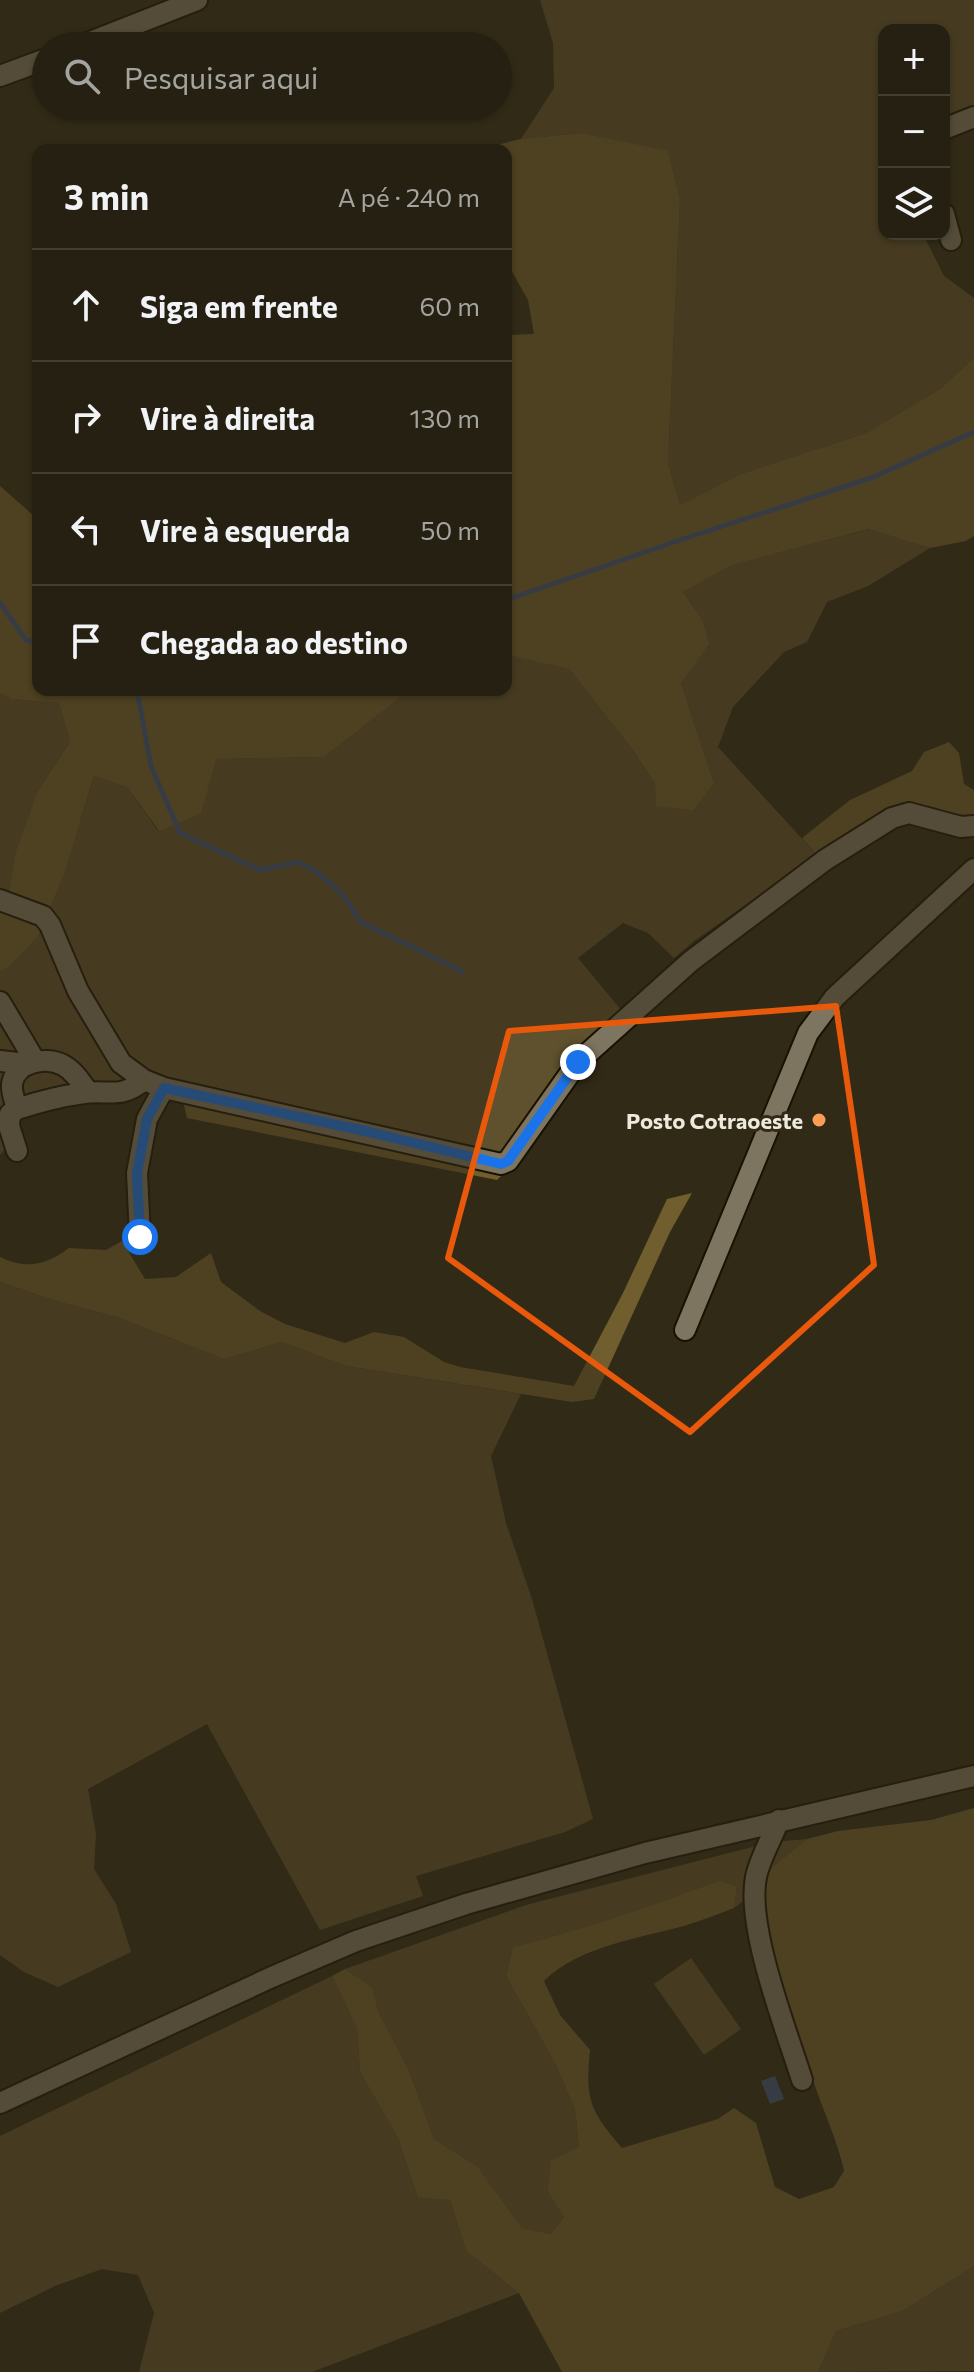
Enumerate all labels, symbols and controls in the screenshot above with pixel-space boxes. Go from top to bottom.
map controls [878,24,950,240]
button: + [878,24,950,96]
search box [32,32,512,120]
icon: search [60,54,104,98]
text: Pesquisar aqui [124,58,319,95]
button: − [878,96,950,168]
button: layers [878,168,950,240]
text: 3 min [64,175,149,217]
text: A pé · 240 m [338,181,480,212]
icon: ahead [64,283,108,327]
text: Siga em frente [140,287,338,324]
text: 60 m [420,290,480,321]
icon: right [64,395,108,439]
text: Vire à direita [140,399,315,436]
text: 130 m [409,402,480,433]
icon: left [64,507,108,551]
text: Vire à esquerda [140,511,350,548]
text: 50 m [420,514,480,545]
icon: arrive [64,619,108,663]
text: Chegada ao destino [140,623,408,660]
route end [560,1044,596,1080]
place label: Posto Cotraoeste [626,1107,803,1134]
marker: Posto Cotraoeste [810,1111,828,1129]
route start [122,1219,158,1255]

